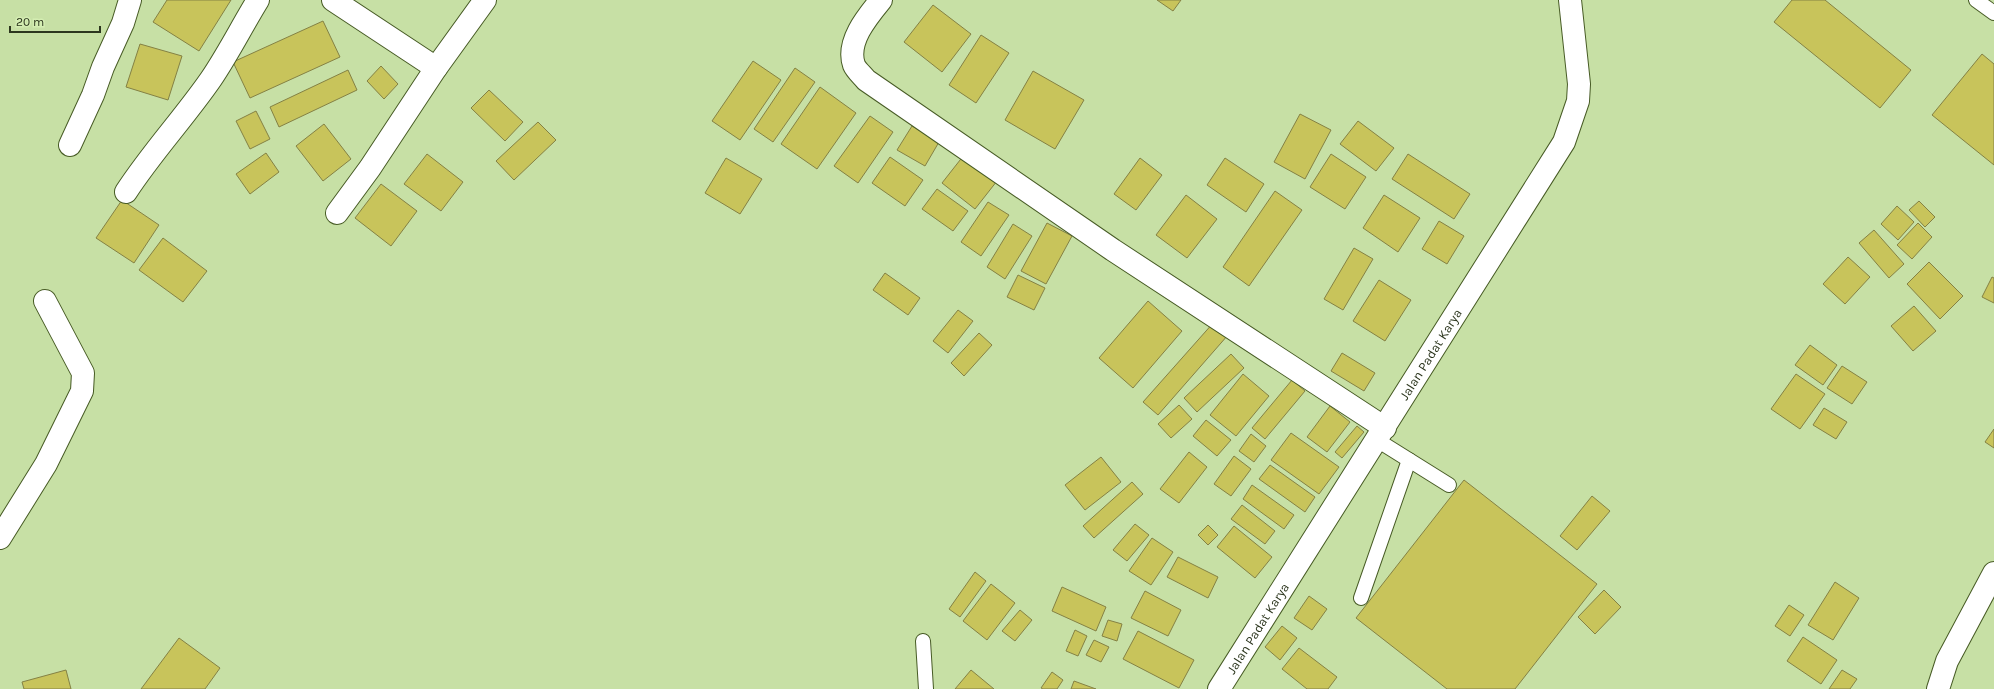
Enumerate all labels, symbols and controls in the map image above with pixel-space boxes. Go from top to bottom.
scale bar [10,8,100,34]
text: 20 m [16,15,44,29]
street label: Jalan Padat Karya [1396,306,1465,402]
street label: Jalan Padat Karya [1224,580,1292,677]

